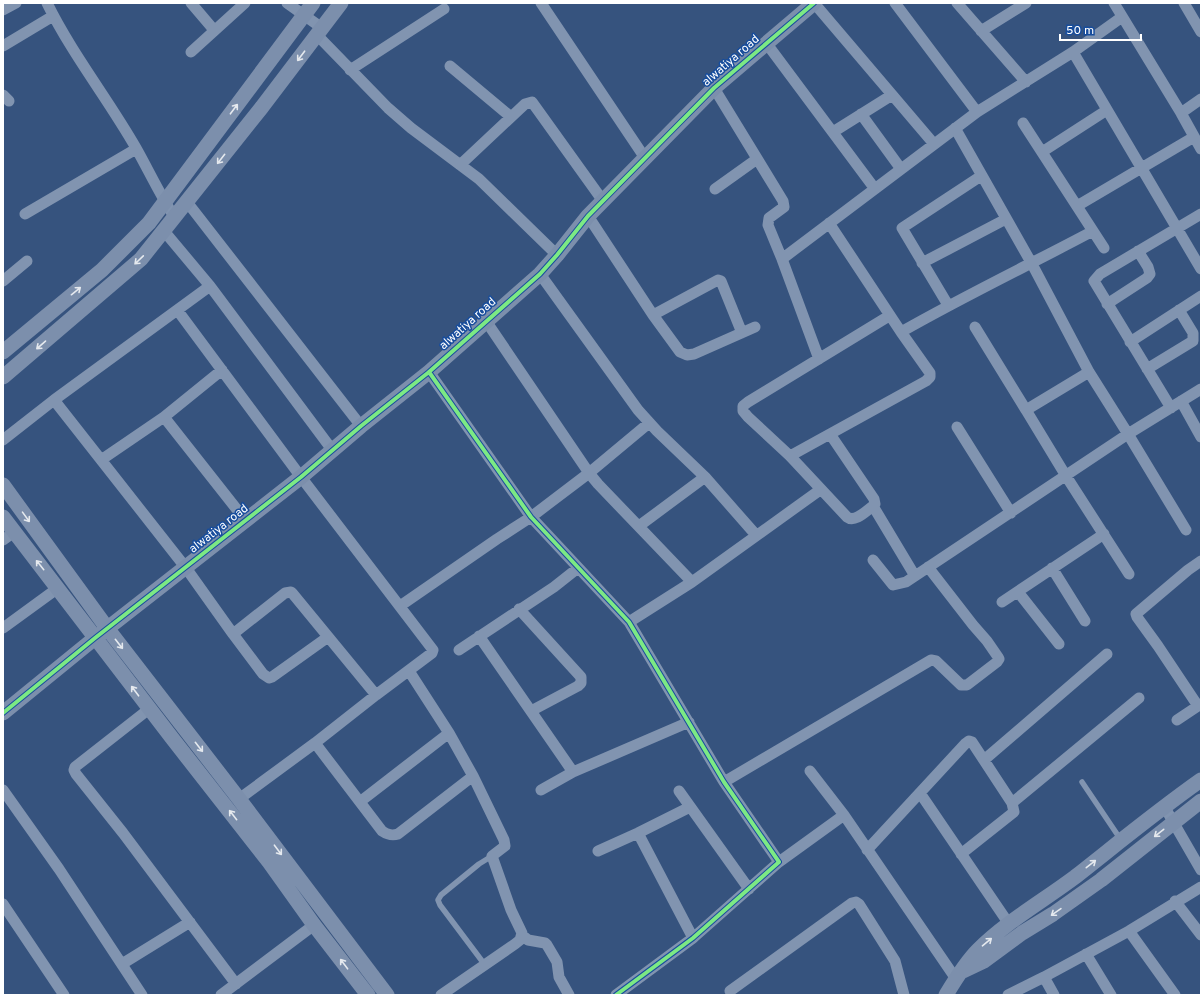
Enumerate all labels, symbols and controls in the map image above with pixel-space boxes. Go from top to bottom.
scale bar [1060,16,1141,42]
text: 50 m [1066,23,1094,39]
street label: alwatiya road [699,32,763,90]
one-way arrow [296,51,305,62]
one-way arrow [229,104,238,115]
one-way arrow [217,154,225,165]
one-way arrow [134,255,144,265]
one-way arrow [71,287,81,296]
street label: alwatiya road [436,294,500,354]
one-way arrow [35,340,46,349]
street label: alwatiya road [186,501,252,557]
one-way arrow [22,511,30,522]
one-way arrow [35,560,44,571]
one-way arrow [115,639,124,650]
one-way arrow [131,685,140,696]
one-way arrow [195,742,203,753]
one-way arrow [228,810,237,821]
one-way arrow [1153,829,1164,837]
one-way arrow [273,845,282,856]
one-way arrow [1085,860,1096,868]
one-way arrow [1051,908,1062,916]
one-way arrow [982,938,992,947]
one-way arrow [340,959,349,970]

